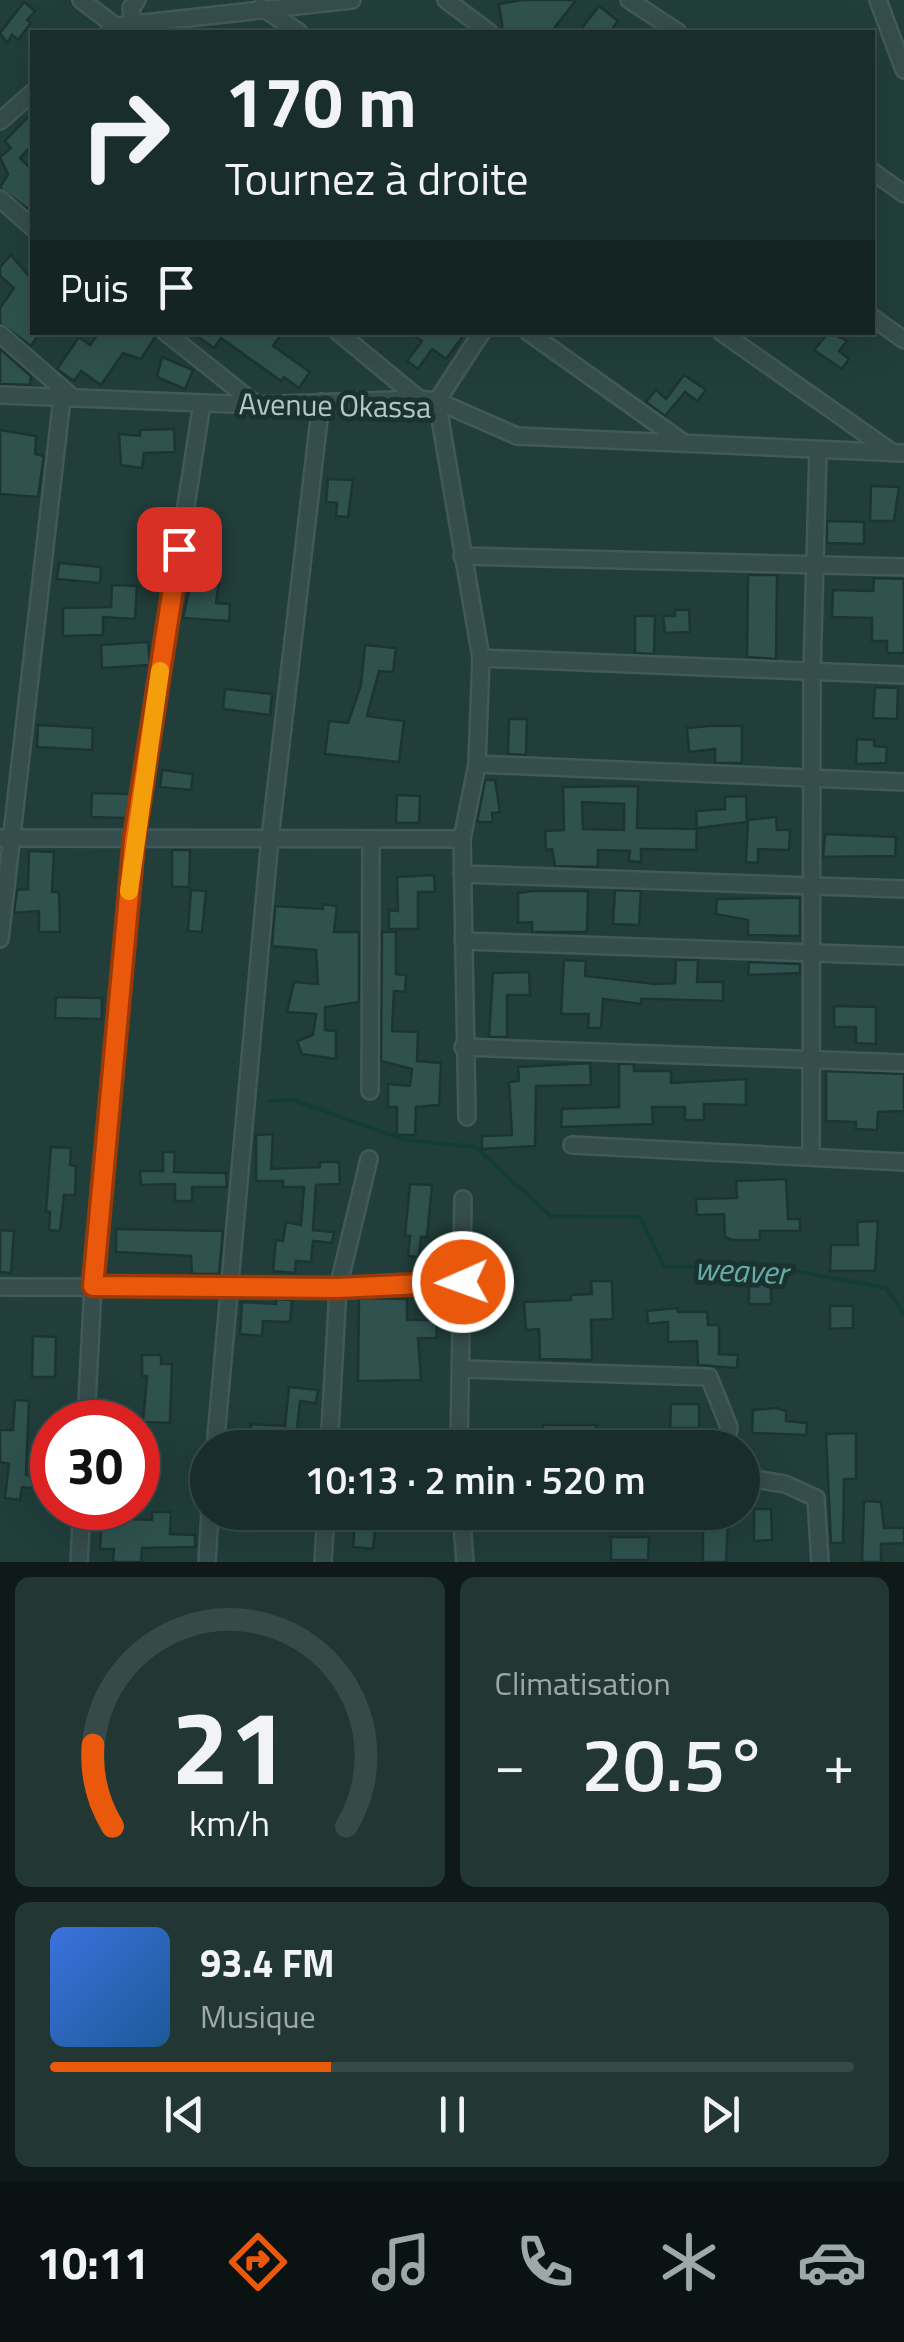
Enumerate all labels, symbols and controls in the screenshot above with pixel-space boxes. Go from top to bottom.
text: 170 m [225,48,417,154]
icon: right [60,70,190,200]
text: Tournez à droite [225,144,529,212]
text: Puis [60,259,129,317]
icon: arrive [149,260,204,315]
street label: Avenue Okassa [238,380,432,430]
pin [137,507,222,592]
icon: arrive [152,522,207,577]
position arrow [411,1230,515,1334]
water label: weaver [693,1244,793,1297]
speed limit sign: 30 [30,1400,160,1530]
text: 10:13 · 2 min · 520 m [304,1451,646,1509]
text: Climatisation [495,1659,671,1707]
text: 21 [172,1666,288,1824]
text: 20.5° [581,1706,767,1820]
text: − [495,1722,525,1805]
text: + [823,1722,854,1805]
text: km/h [189,1795,270,1850]
text: 93.4 FM [200,1934,335,1992]
text: Musique [200,1992,316,2040]
icon: previous [157,2087,212,2142]
icon: pause [425,2087,480,2142]
icon: next [693,2087,748,2142]
icon: directions [223,2227,293,2297]
icon: music [366,2227,436,2297]
icon: phone [510,2227,580,2297]
icon: climate [654,2227,724,2297]
icon: car [797,2227,867,2297]
text: 10:11 [37,2228,149,2296]

